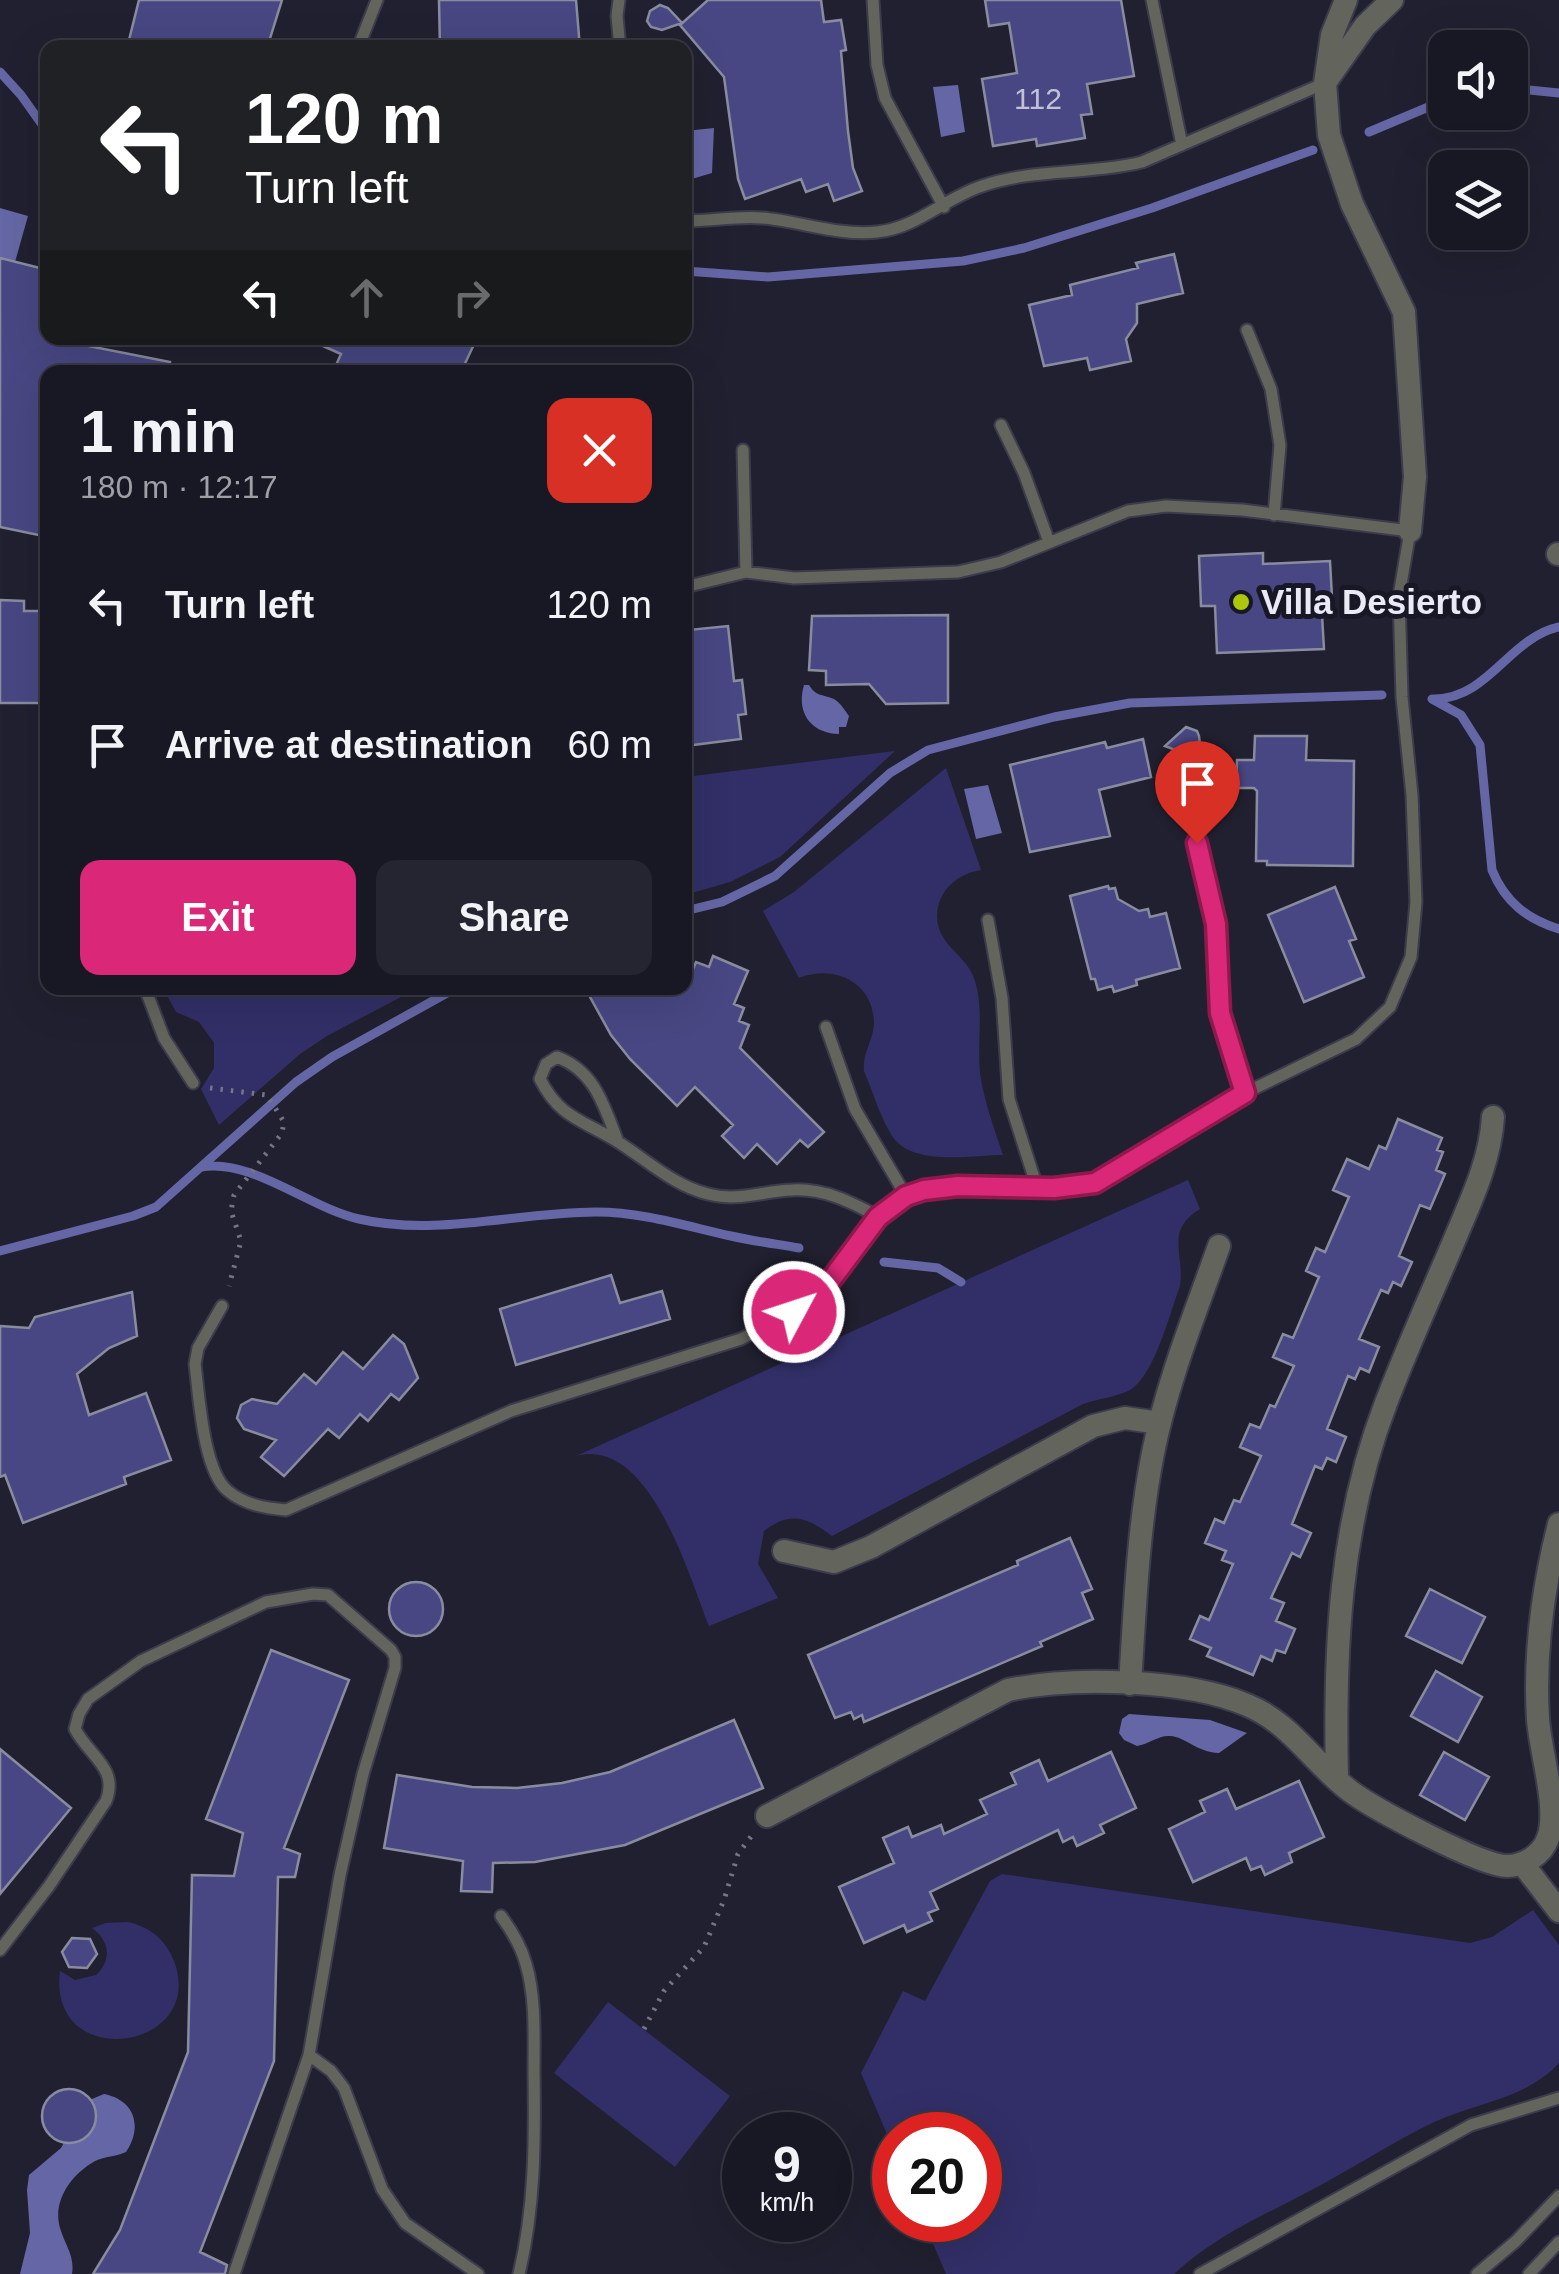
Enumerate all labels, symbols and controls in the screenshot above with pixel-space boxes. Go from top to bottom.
map controls [1428,30,1528,250]
button: sound [1428,30,1528,130]
icon: left [80,80,210,210]
text: 120 m [245,80,443,158]
house number: 112 [1014,82,1062,115]
button: layers [1428,150,1528,250]
text: Turn left [245,162,408,213]
icon: left [234,270,289,325]
icon: ahead [339,270,394,325]
icon: right [444,270,499,325]
text: 1 min [80,398,237,465]
button: close [547,398,652,503]
text: 180 m · 12:17 [80,469,277,505]
icon: left [80,578,135,633]
place label: Villa Desierto [1261,582,1482,621]
text: Turn left [165,584,314,626]
text: 120 m [546,584,652,626]
marker: Villa Desierto [1230,591,1252,613]
icon: arrive [80,718,135,773]
text: Arrive at destination [165,724,532,766]
text: 60 m [568,724,652,766]
pin [1155,741,1240,844]
icon: arrive [1170,756,1225,811]
button: Exit [80,860,356,975]
button: Share [376,860,652,975]
position arrow [742,1260,846,1364]
speed limit sign: 20 [872,2112,1002,2242]
text: 9 [773,2137,801,2193]
text: km/h [760,2188,814,2216]

